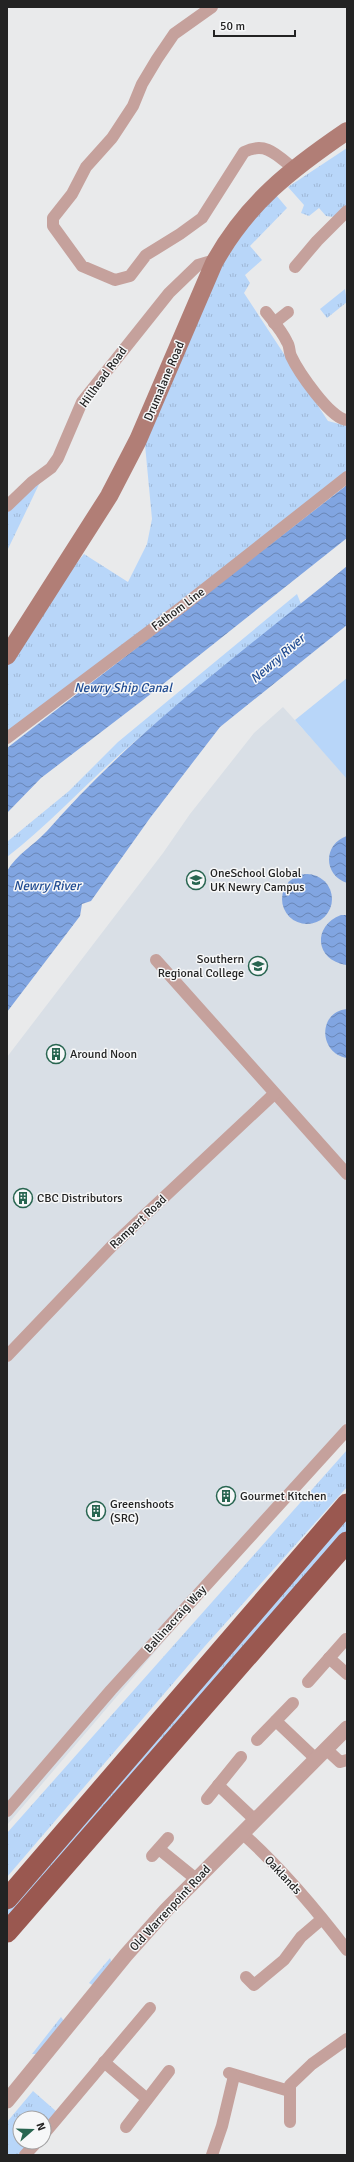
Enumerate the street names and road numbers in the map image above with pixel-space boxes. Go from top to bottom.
street label: Drumalane Road [141,339,188,423]
street label: Hillhead Road [76,344,130,411]
street label: Fathom Line [149,584,208,634]
street label: Rampart Road [107,1192,170,1253]
street label: Ballinacraig Way [141,1582,210,1656]
street label: Oaklands [261,1853,304,1898]
street label: Old Warrenpoint Road [127,1862,214,1955]

